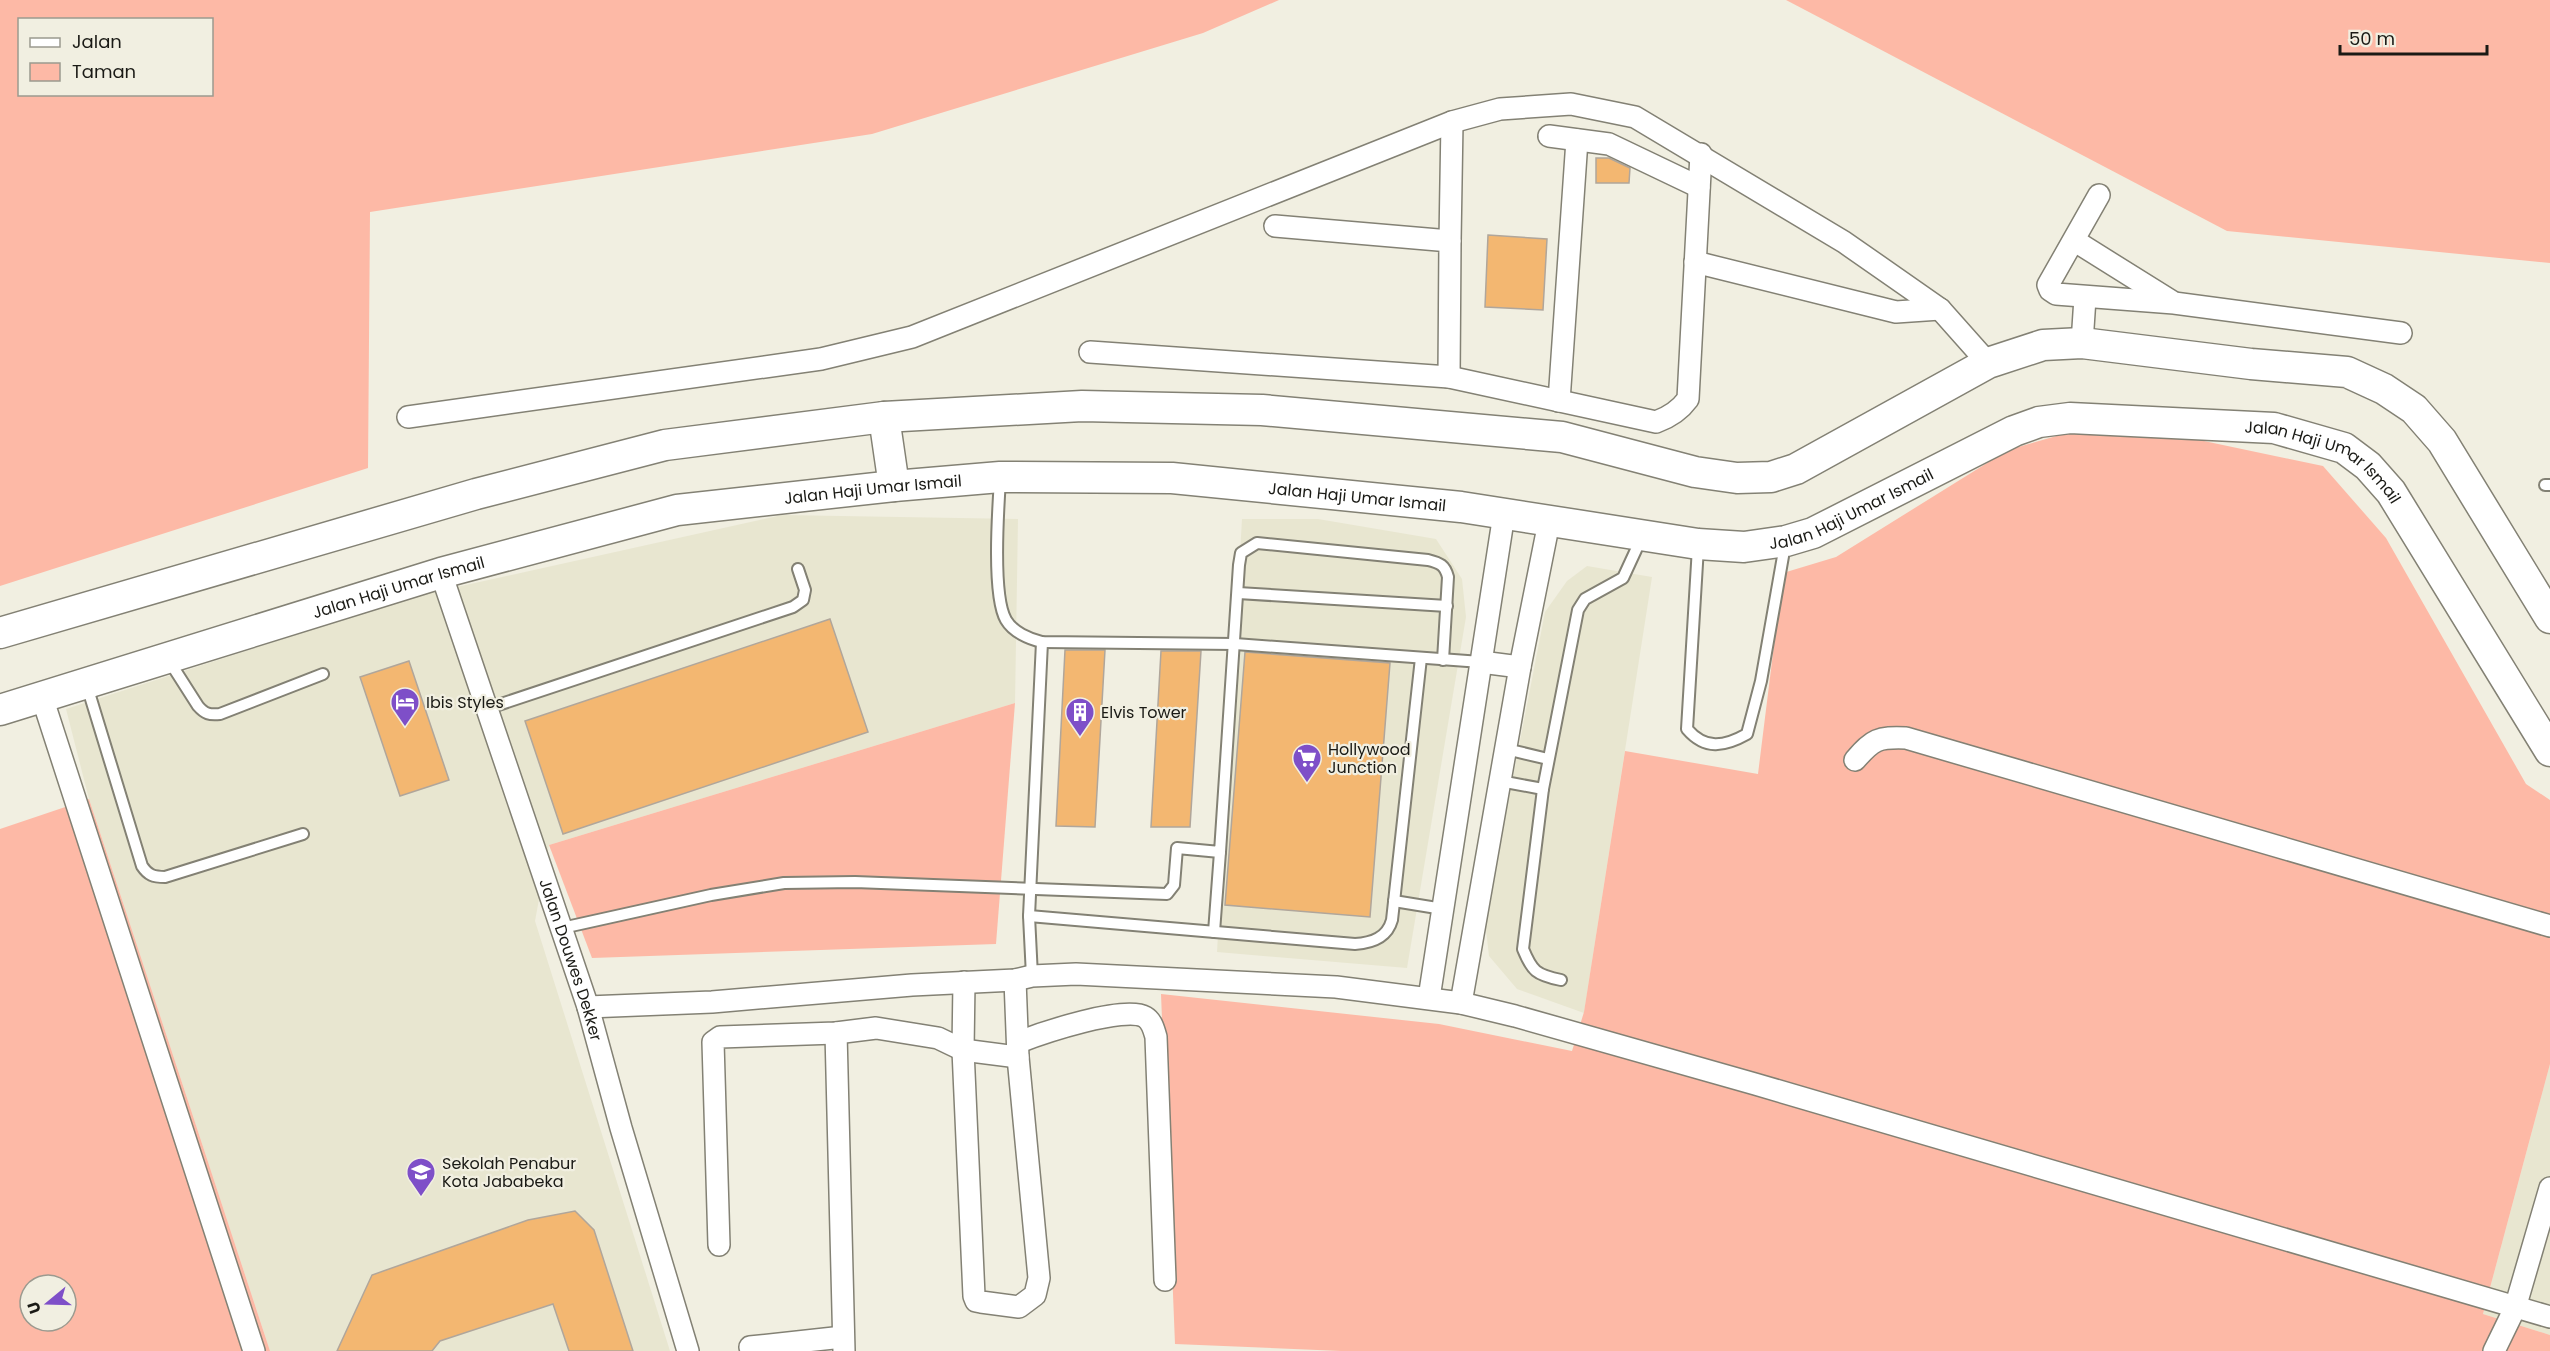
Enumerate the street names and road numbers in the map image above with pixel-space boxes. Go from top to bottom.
street label: Jalan Haji Umar Ismail [2244,416,2406,508]
street label: Jalan Haji Umar Ismail [1768,463,1937,555]
street label: Jalan Haji Umar Ismail [783,469,963,510]
street label: Jalan Haji Umar Ismail [1267,477,1447,517]
street label: Jalan Haji Umar Ismail [310,551,487,624]
street label: Jalan Douwes Dekker [533,876,608,1044]

